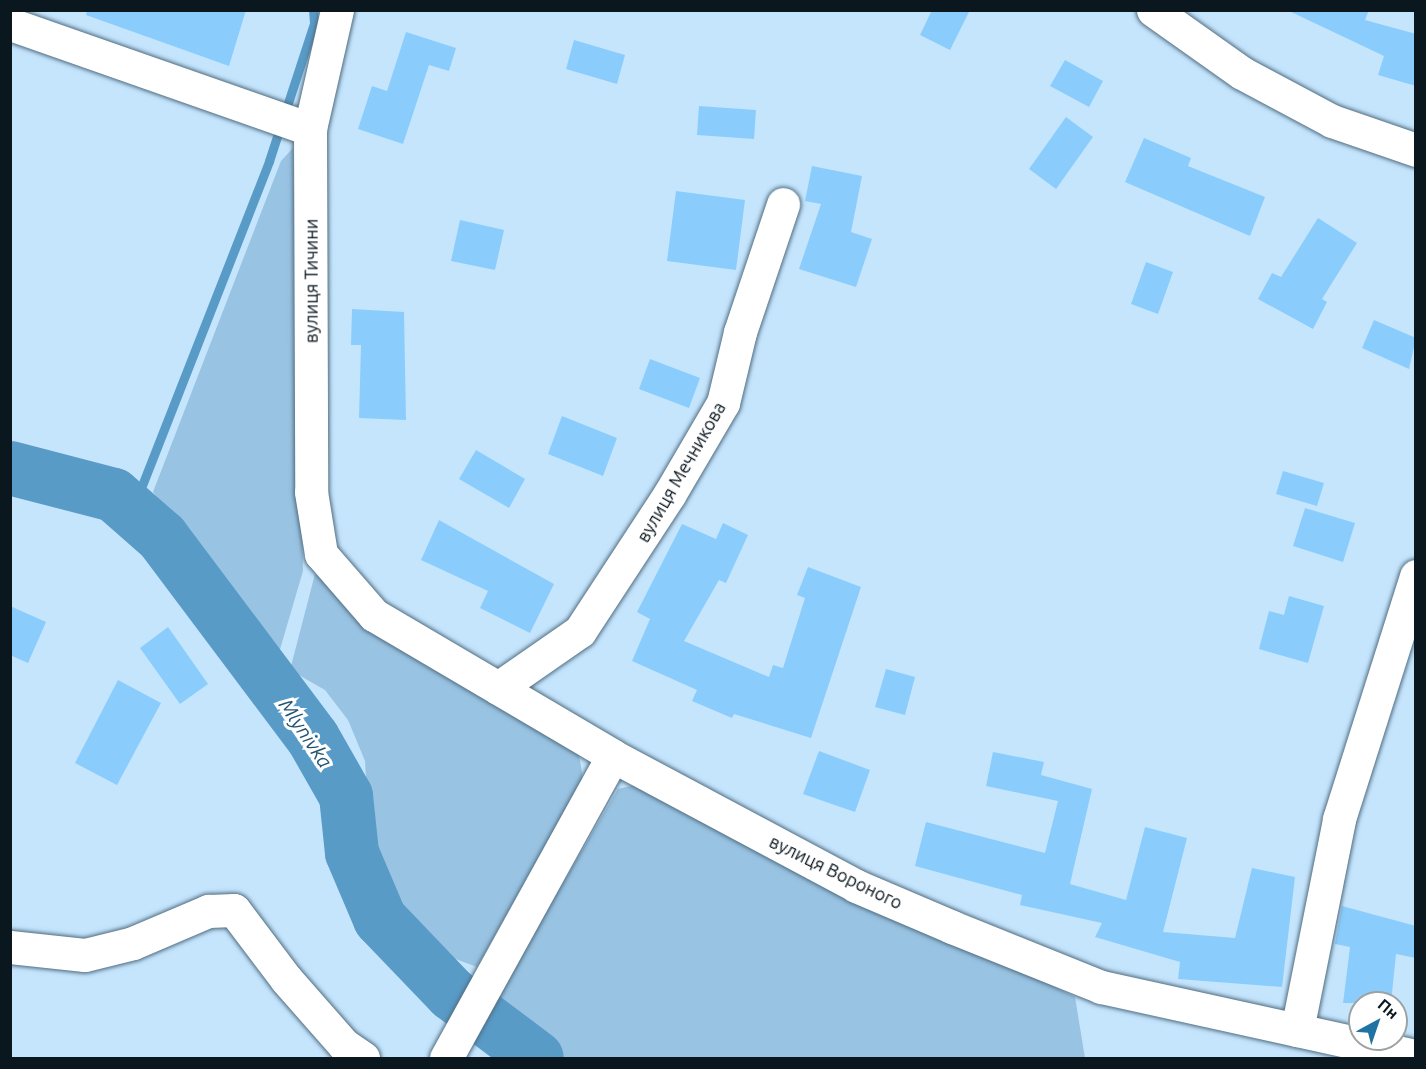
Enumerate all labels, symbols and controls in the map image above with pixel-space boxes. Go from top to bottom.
street label: вулиця Тичини [300,219,322,343]
street label: вулиця Мечникова [632,398,730,546]
water label: Mlynivka [274,694,338,772]
street label: вулиця Вороного [766,830,906,914]
north arrow [1348,991,1408,1051]
text: Пн [1374,995,1402,1022]

